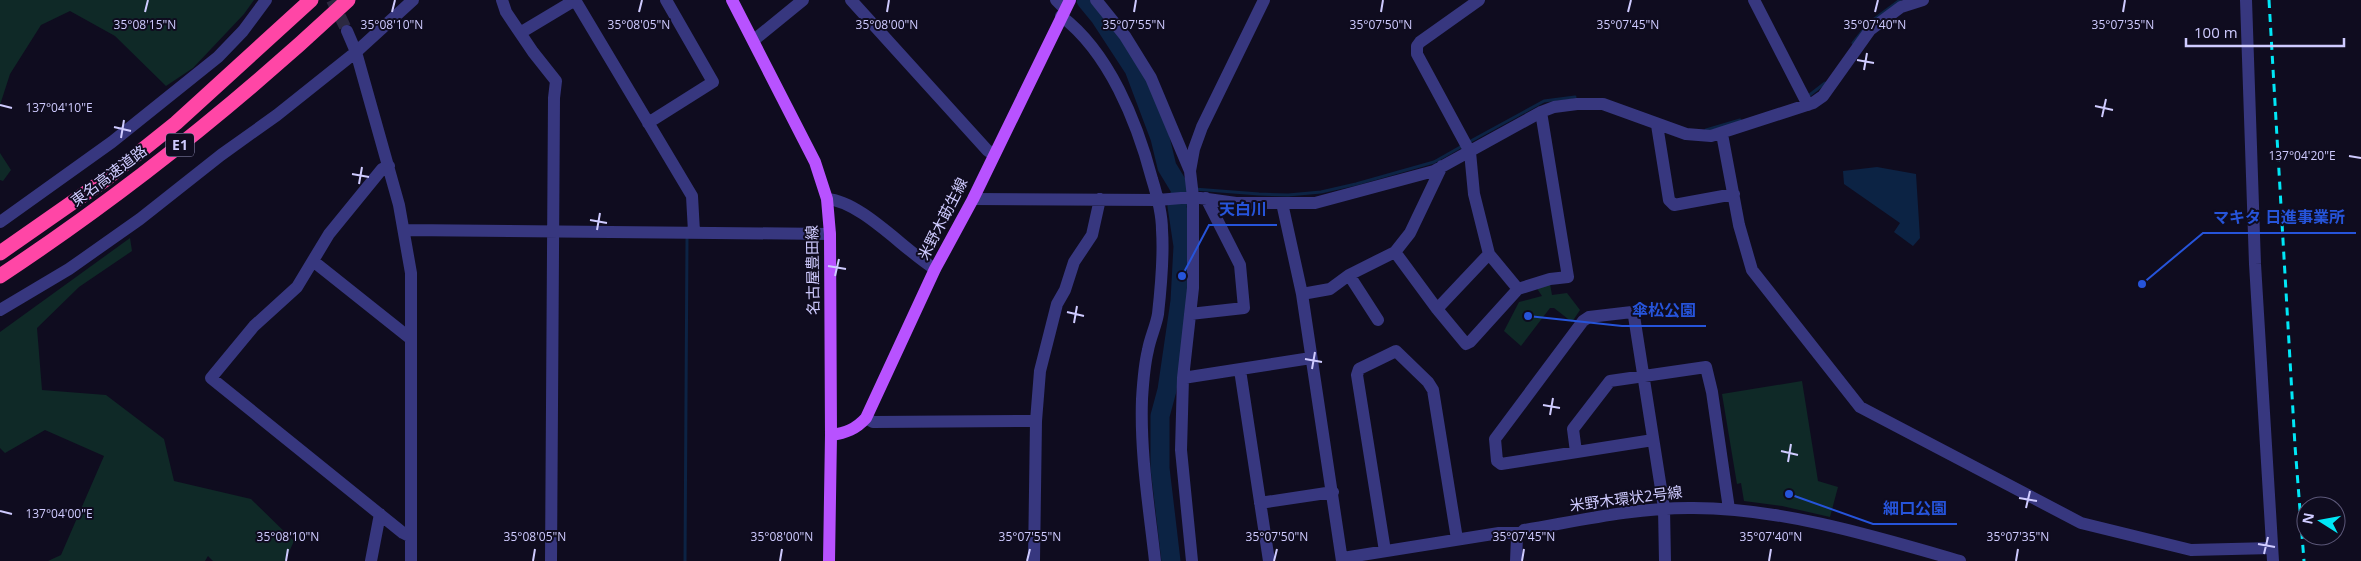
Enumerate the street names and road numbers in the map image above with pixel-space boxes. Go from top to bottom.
road number: E1 [166,134,194,156]
street label: 東名高速道路 [66,140,150,210]
street label: 米野木莇生線 [913,174,971,263]
street label: 名古屋豊田線 [801,225,823,315]
street label: 米野木環状2号線 [1568,481,1683,515]

